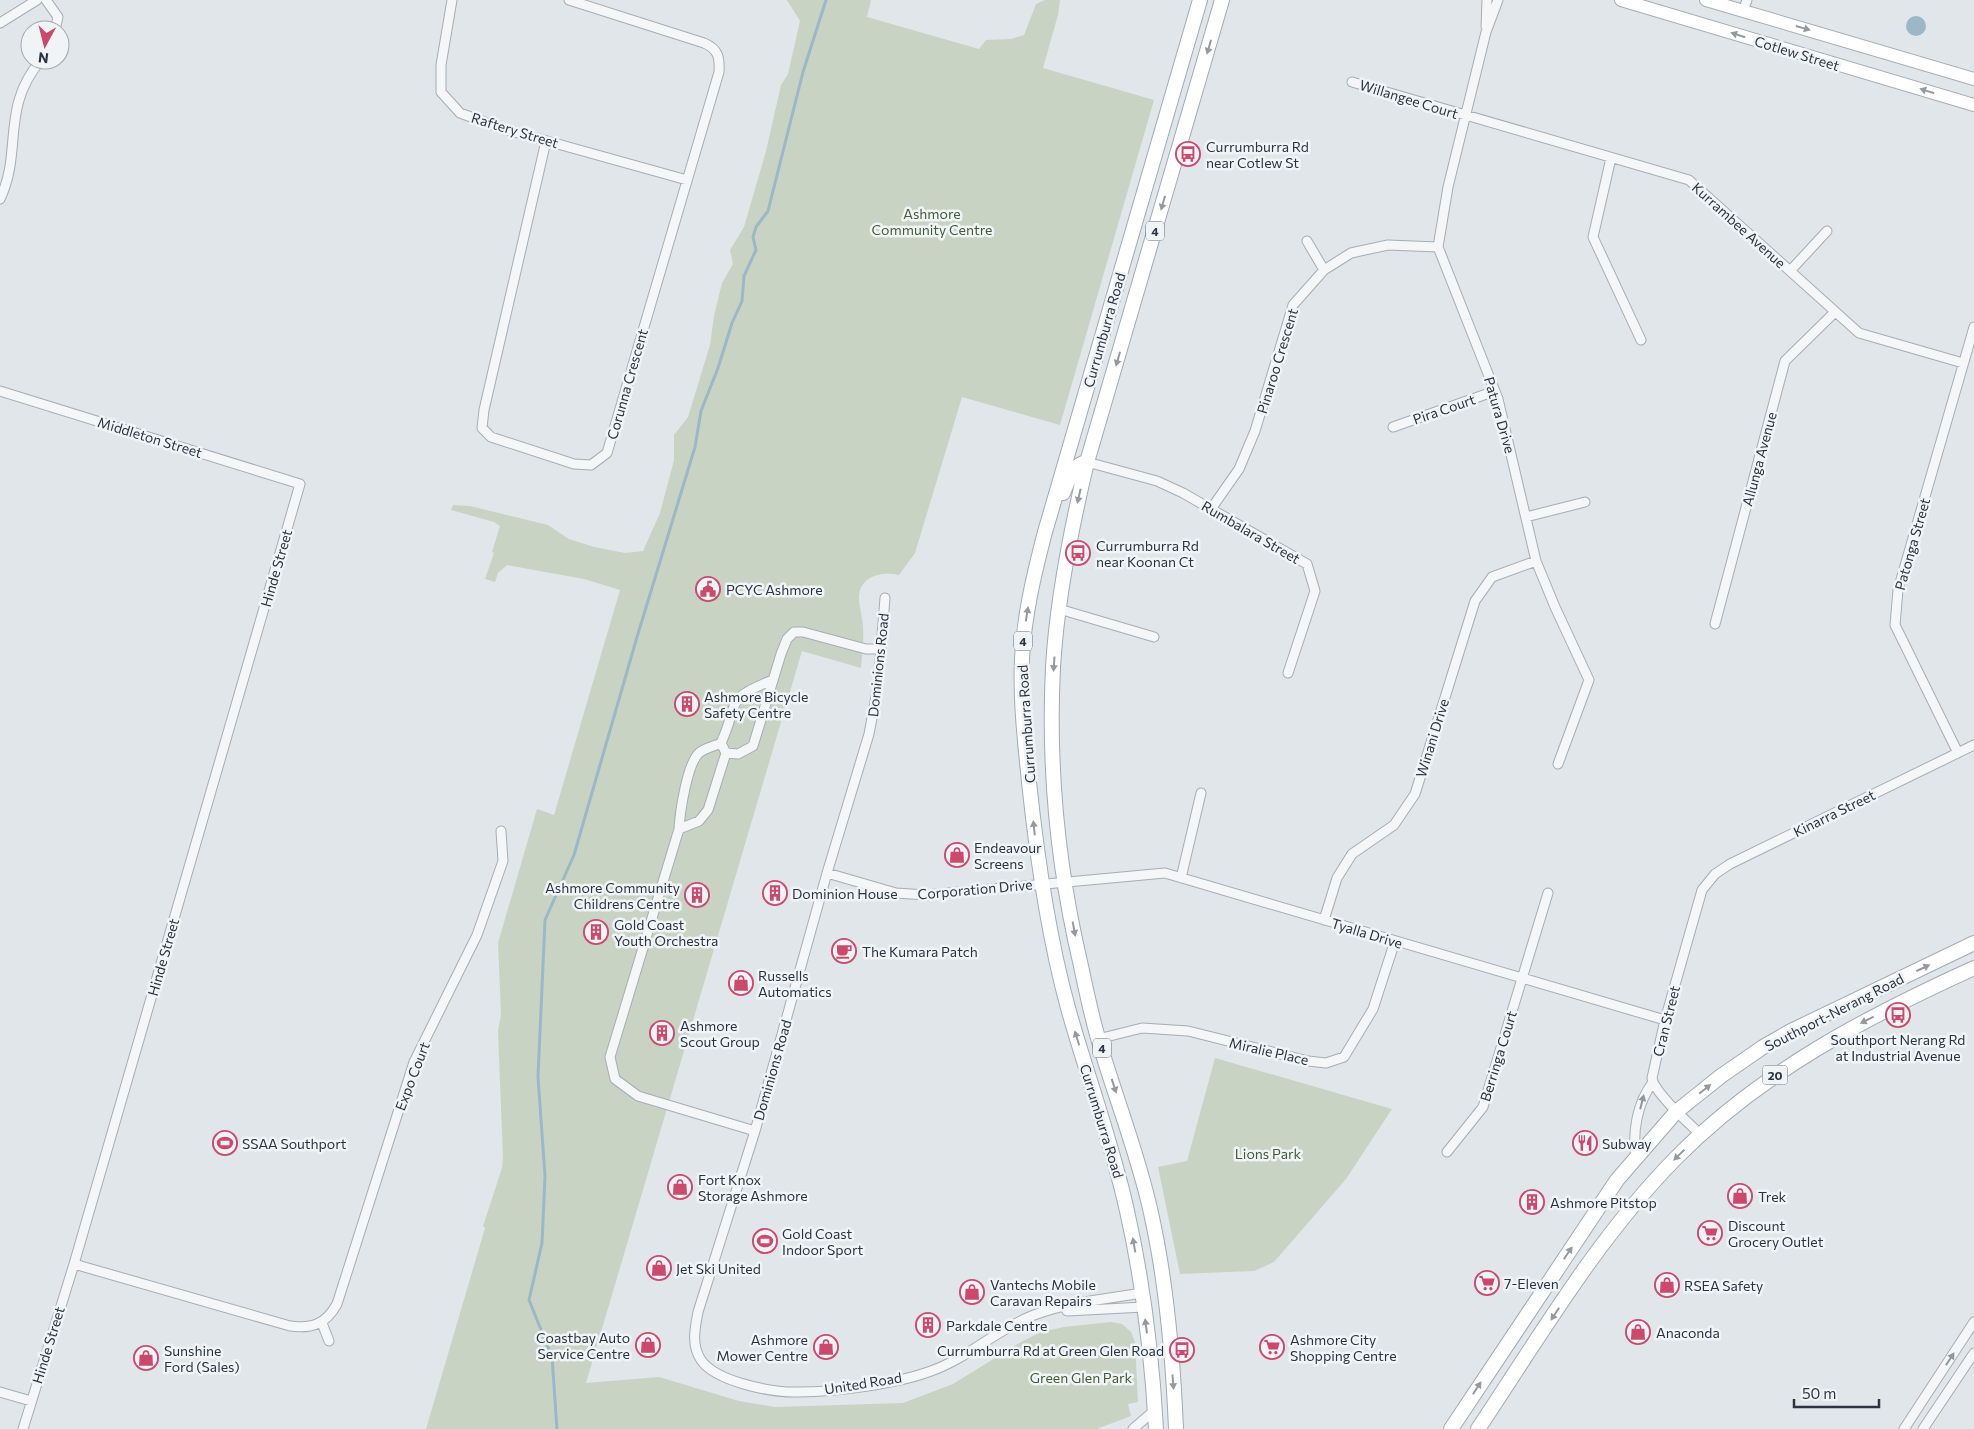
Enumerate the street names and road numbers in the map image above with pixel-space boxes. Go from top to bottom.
street label: Cotlew Street [1753,32,1842,74]
street label: Willangee Court [1358,76,1461,122]
street label: Raftery Street [469,109,561,151]
street label: Kurrambee Avenue [1689,179,1789,271]
road number: 4 [1146,222,1164,240]
street label: Currumburra Road [1079,271,1129,389]
street label: Pinaroo Crescent [1253,306,1301,416]
street label: Corunna Crescent [603,327,651,441]
street label: Patura Drive [1481,375,1519,455]
street label: Pira Court [1411,390,1478,428]
street label: Allunga Avenue [1738,410,1780,508]
street label: Middleton Street [96,413,205,461]
street label: Patonga Street [1891,496,1933,592]
street label: Rumbalara Street [1199,497,1303,567]
street label: Hinde Street [257,527,295,609]
street label: Dominions Road [864,612,892,718]
road number: 4 [1014,631,1032,650]
street label: Currumburra Road [1013,664,1039,784]
street label: Winani Drive [1412,697,1452,779]
street label: Kinarra Street [1790,786,1878,840]
street label: Corporation Drive [917,876,1033,902]
street label: Tyalla Drive [1329,914,1405,952]
street label: Hinde Street [144,916,182,998]
street label: Southport-Nerang Road [1762,970,1906,1054]
street label: Cran Street [1649,983,1683,1058]
street label: Berringa Court [1476,1008,1520,1103]
street label: Dominions Road [749,1018,795,1122]
street label: Miralie Place [1228,1034,1310,1068]
road number: 4 [1093,1038,1111,1058]
street label: Expo Court [391,1039,433,1113]
street label: Currumburra Road [1077,1062,1127,1180]
road number: 20 [1762,1066,1788,1084]
street label: Hinde Street [28,1304,68,1386]
street label: United Road [823,1368,903,1398]

